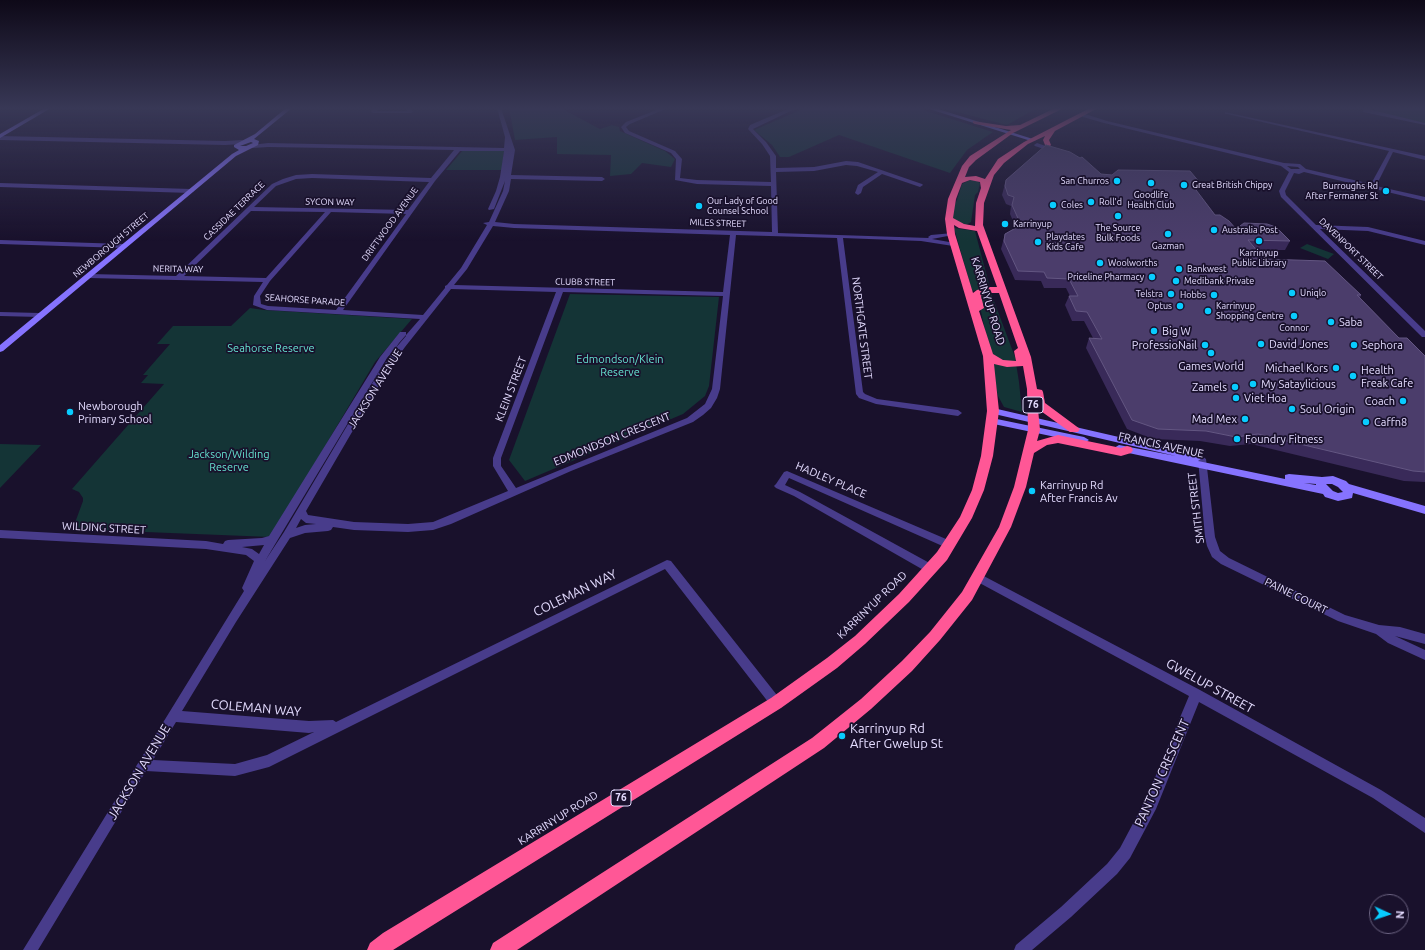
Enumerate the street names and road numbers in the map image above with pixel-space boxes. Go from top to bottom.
street label: CASSIDAE TERRACE [201,179,267,243]
street label: DRIFTWOOD AVENUE [360,185,420,263]
street label: SYCON WAY [305,196,355,208]
street label: NEWBOROUGH STREET [71,210,151,280]
street label: DAVENPORT STREET [1317,216,1385,282]
street label: MILES STREET [689,217,747,229]
street label: KARRINYUP ROAD [968,255,1008,347]
street label: NERITA WAY [153,263,203,275]
street label: CLUBB STREET [555,276,615,288]
street label: NORTHGATE STREET [849,276,875,380]
street label: SEAHORSE PARADE [265,292,345,308]
street label: JACKSON AVENUE [345,347,405,431]
street label: KLEIN STREET [493,355,529,423]
road number: 76 [1023,397,1043,413]
street label: EDMONDSON CRESCENT [552,410,672,468]
street label: FRANCIS AVENUE [1117,429,1205,461]
street label: HADLEY PLACE [794,459,868,501]
street label: SMITH STREET [1185,472,1207,544]
street label: WILDING STREET [62,519,146,537]
street label: COLEMAN WAY [531,566,619,620]
street label: KARRINYUP ROAD [834,568,910,642]
street label: PAINE COURT [1262,575,1330,617]
street label: GWELUP STREET [1163,655,1257,717]
street label: COLEMAN WAY [210,696,302,720]
street label: PANTON CRESCENT [1131,717,1193,829]
street label: JACKSON AVENUE [104,721,174,823]
street label: KARRINYUP ROAD [516,788,600,848]
road number: 76 [611,790,631,806]

